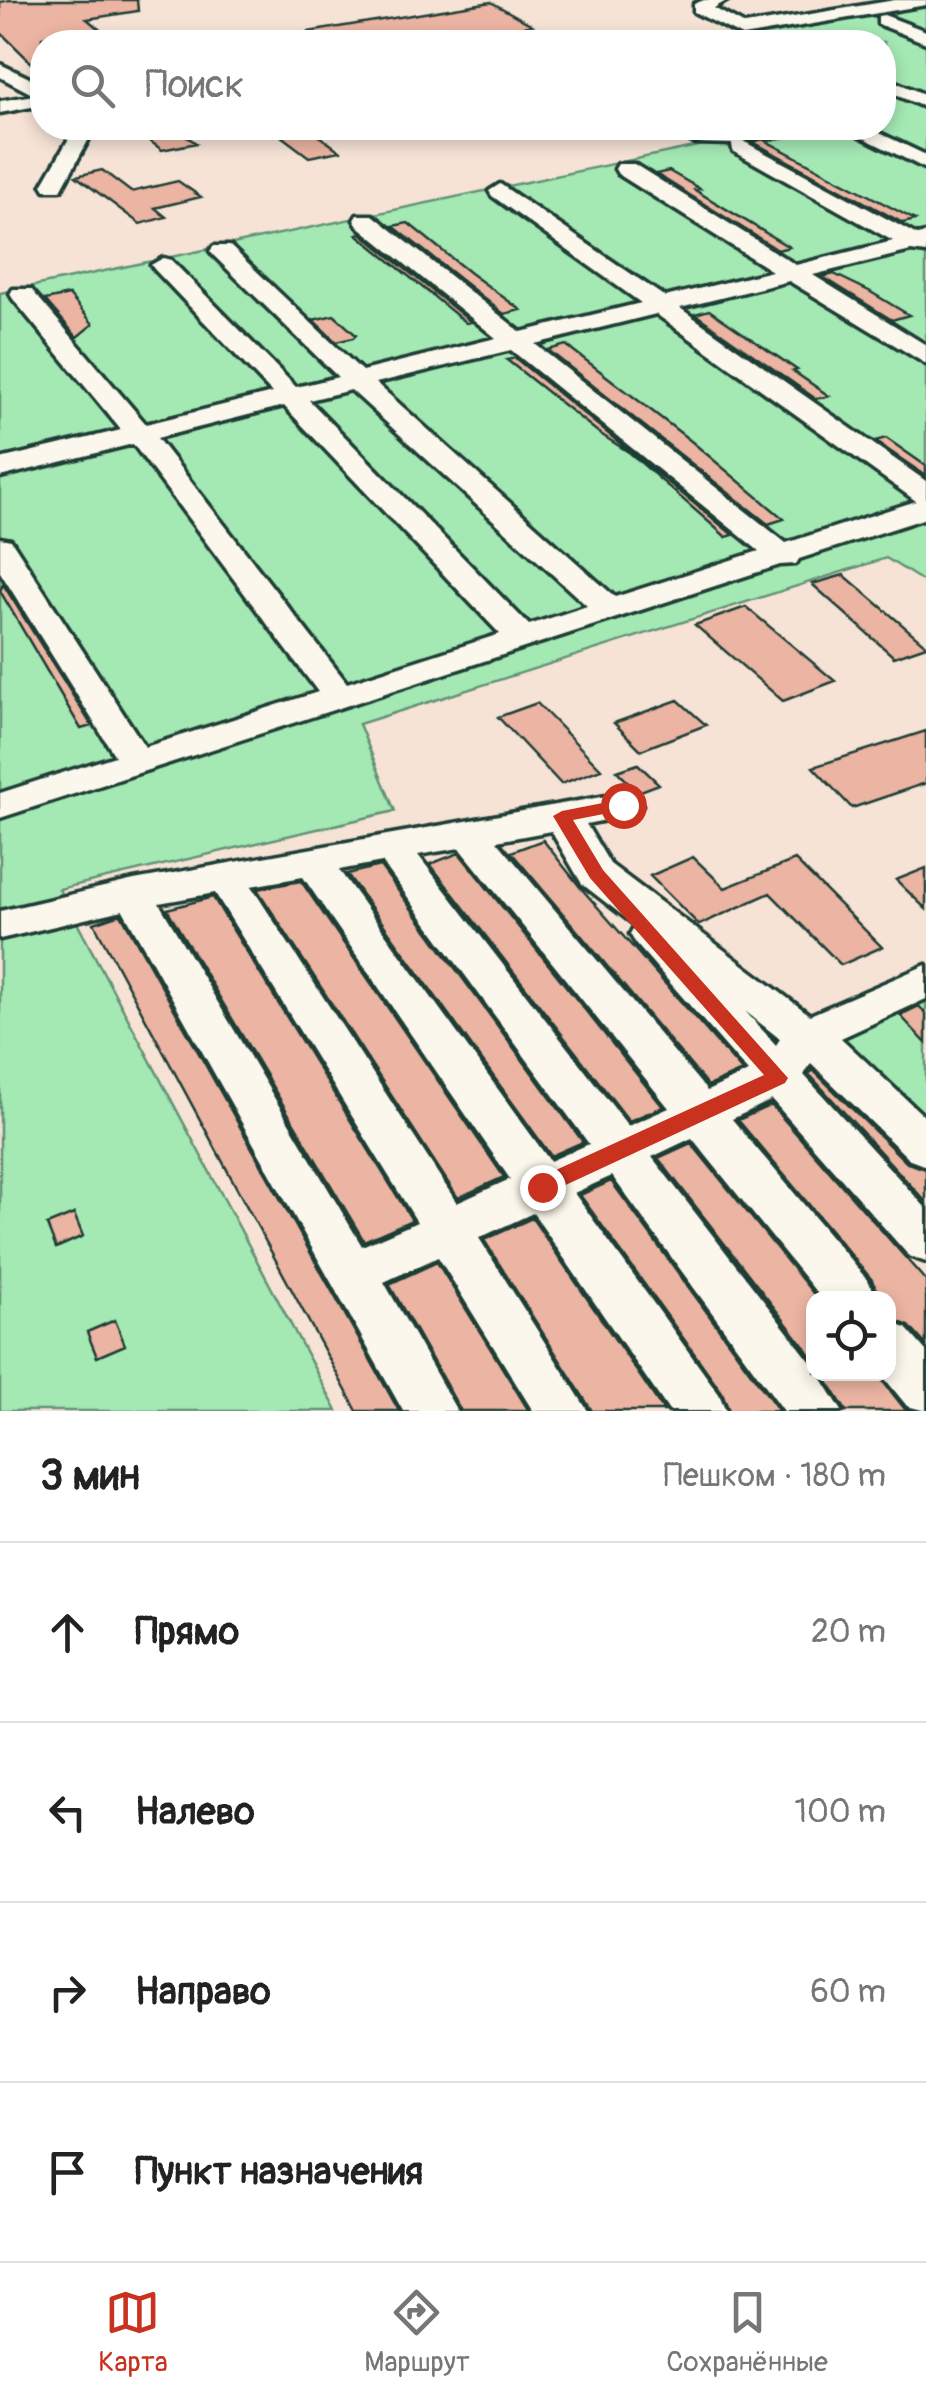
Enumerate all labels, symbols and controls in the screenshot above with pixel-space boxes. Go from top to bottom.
search box [30,30,896,140]
icon: search [65,58,120,113]
text: Поиск [145,61,244,109]
route start [601,783,647,829]
route end [520,1165,566,1211]
map controls [806,1291,896,1381]
button: locate [806,1291,896,1381]
text: 3 мин [40,1450,140,1502]
text: Пешком · 180 m [664,1456,886,1496]
icon: ahead [40,1605,95,1660]
text: Прямо [135,1608,239,1656]
text: 20 m [811,1612,886,1652]
icon: left [40,1785,95,1840]
text: Налево [135,1788,255,1836]
text: 100 m [794,1792,886,1832]
icon: right [40,1965,95,2020]
text: Направо [135,1968,271,2016]
text: 60 m [810,1972,886,2012]
icon: arrive [40,2145,95,2200]
text: Пункт назначения [135,2148,423,2196]
tab: Карта [98,2285,168,2380]
tab: Маршрут [364,2285,470,2380]
tab: Сохранённые [666,2285,828,2380]

